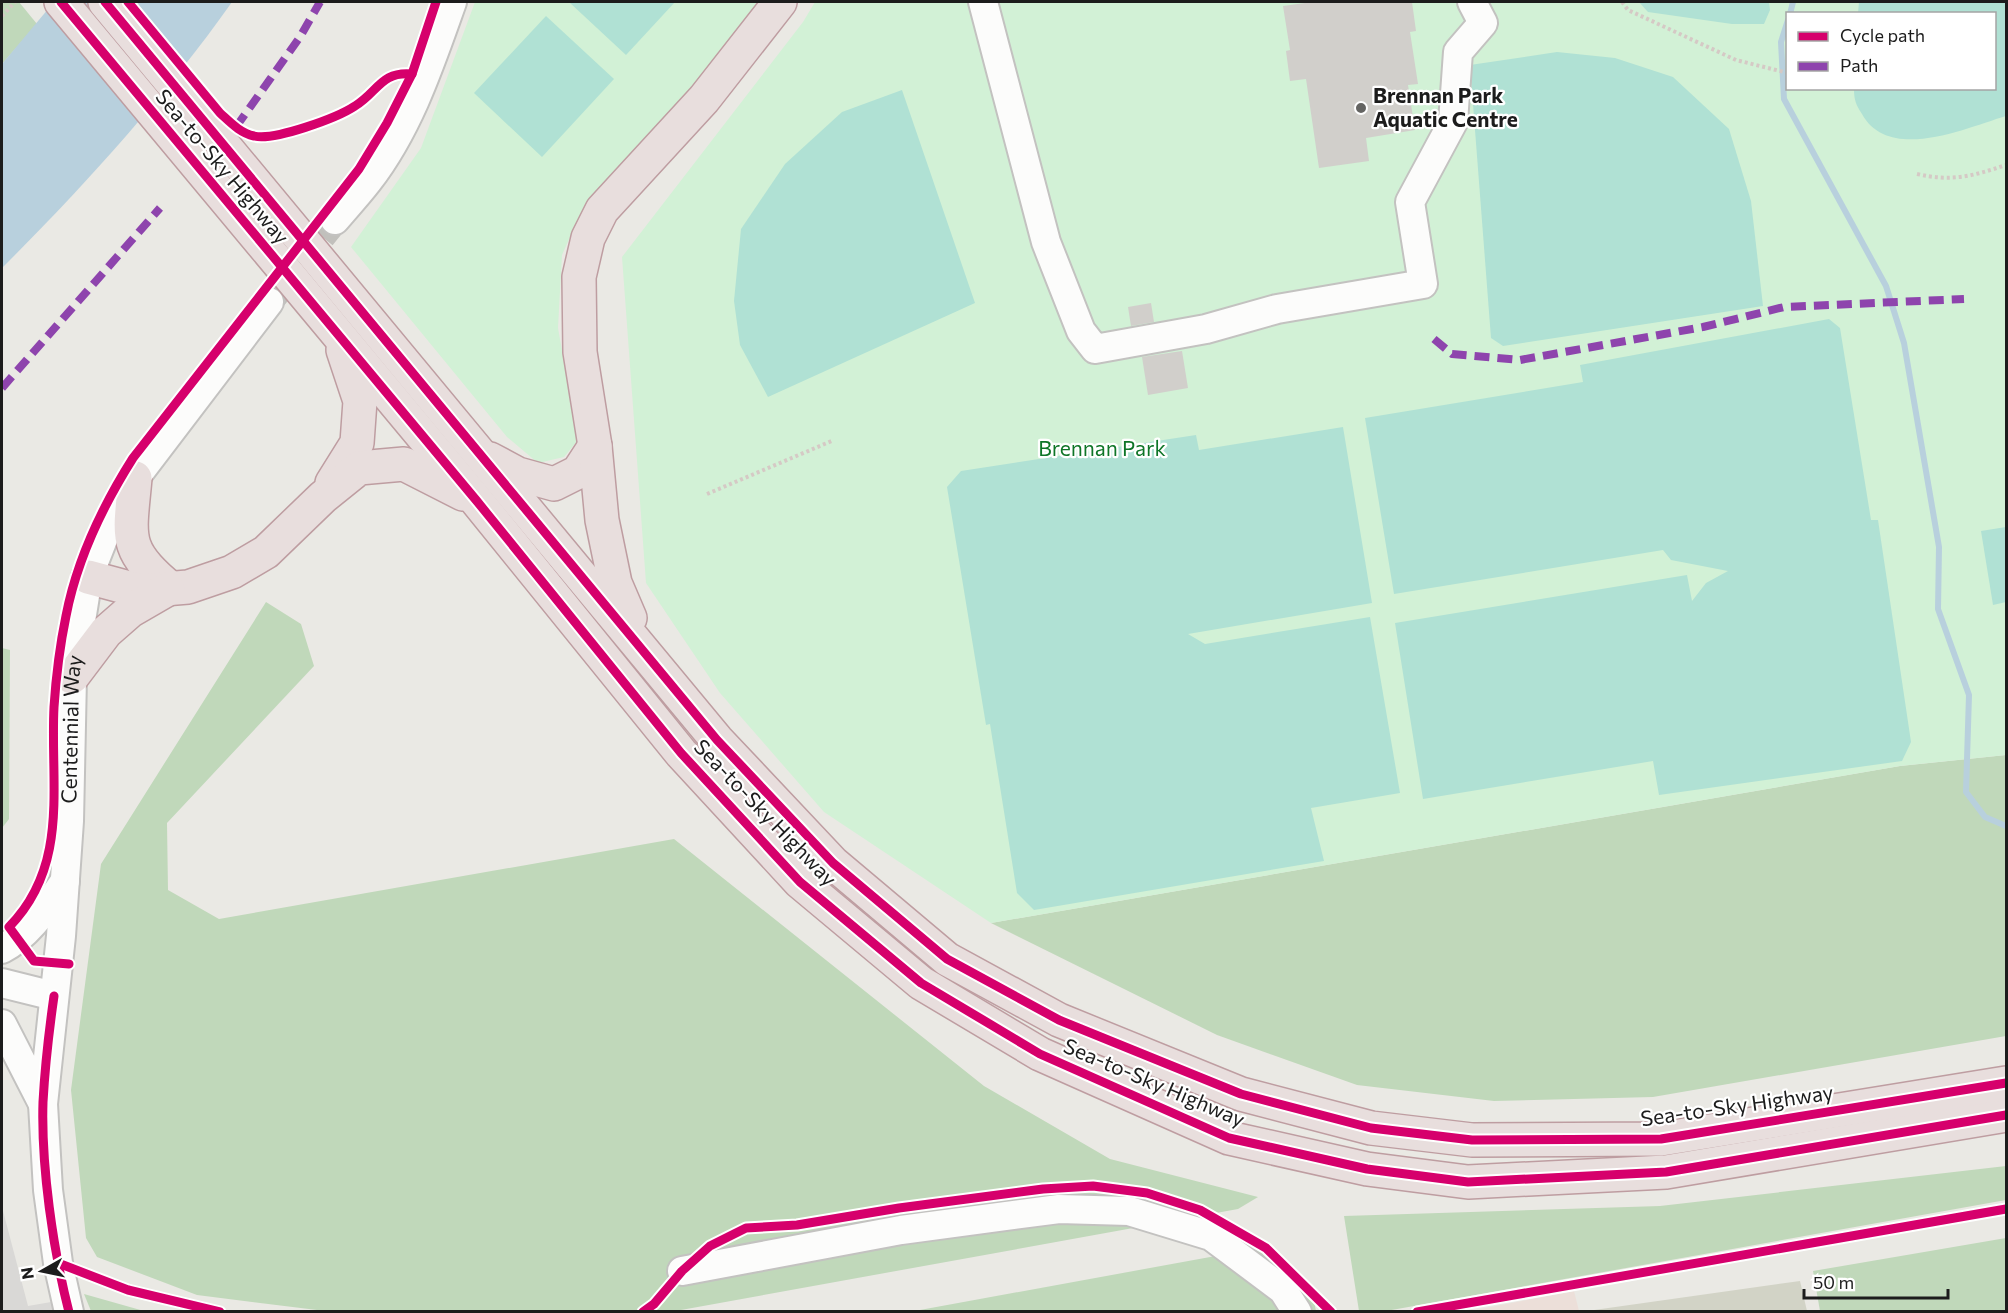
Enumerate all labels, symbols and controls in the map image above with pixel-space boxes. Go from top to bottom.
legend [1786,12,1996,90]
text: Cycle path [1840,24,1925,46]
text: Path [1840,54,1878,76]
place label: Brennan Park Aquatic Centre [1373,82,1518,131]
street label: Sea-to-Sky Highway [151,84,295,249]
marker: Brennan Park Aquatic Centre [1354,101,1368,115]
park label: Brennan Park [1038,435,1166,460]
street label: Centennial Way [55,653,86,804]
street label: Sea-to-Sky Highway [690,733,843,891]
street label: Sea-to-Sky Highway [1060,1032,1249,1131]
street label: Sea-to-Sky Highway [1639,1079,1835,1130]
north arrow [12,1241,72,1301]
scale bar [1804,1262,1948,1300]
text: N [16,1266,37,1281]
text: 50 m [1813,1271,1854,1293]

